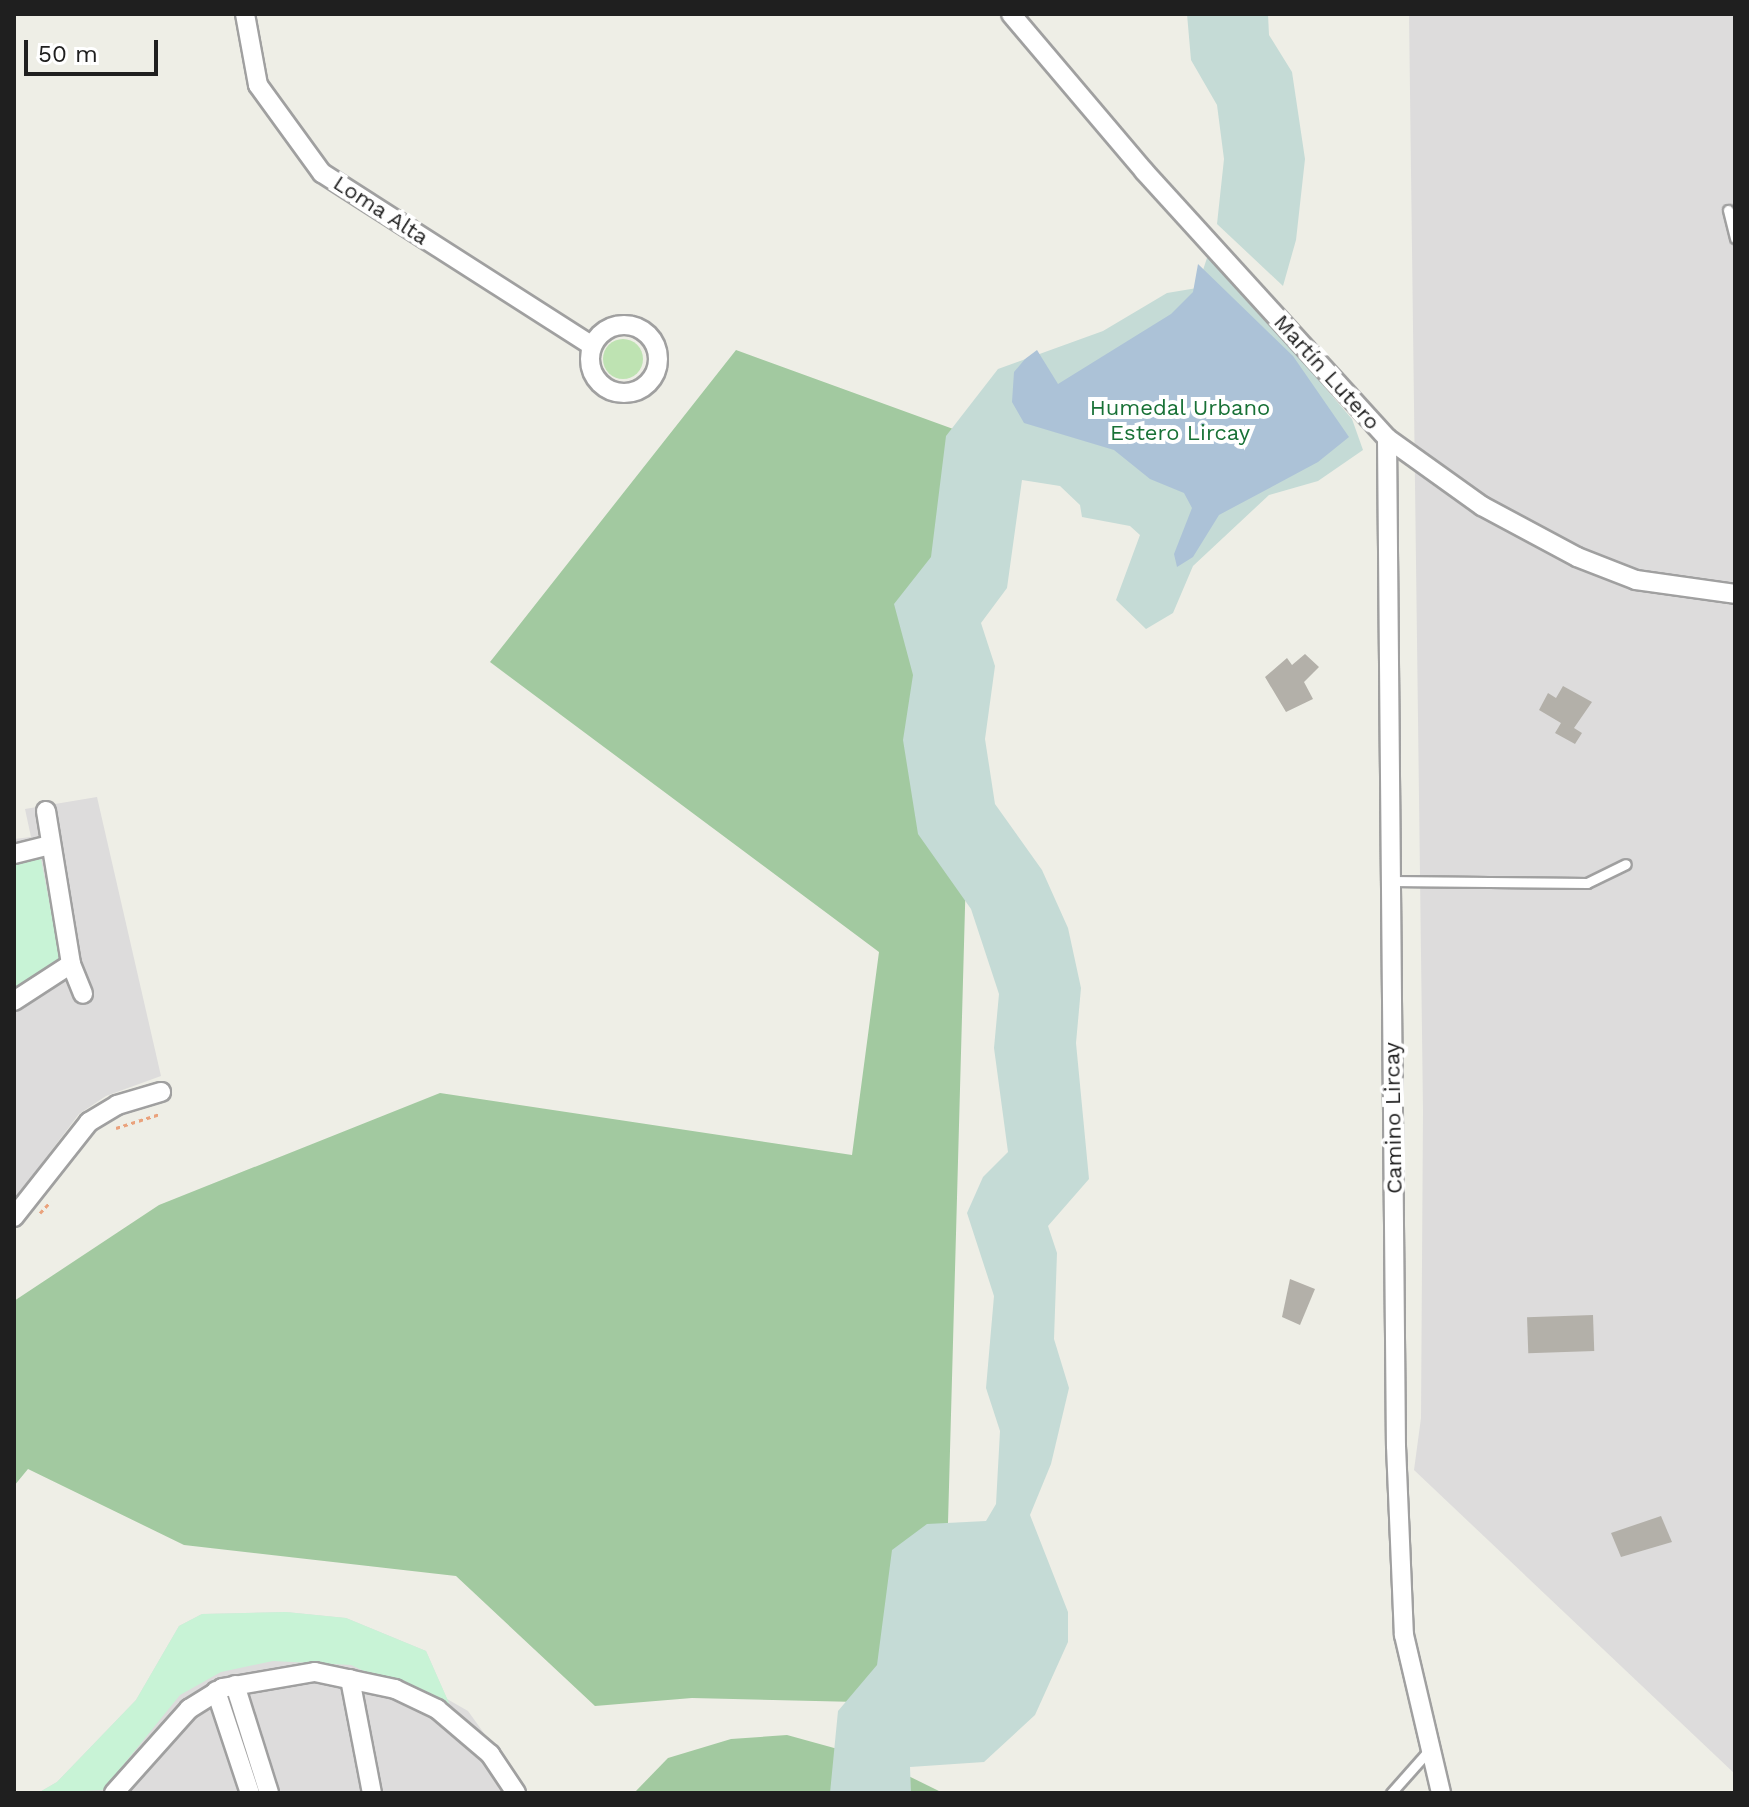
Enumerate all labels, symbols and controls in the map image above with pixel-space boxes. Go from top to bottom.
scale bar [28,24,162,74]
text: 50 m [38,40,98,68]
street label: Loma Alta [328,169,434,251]
street label: Martín Lutero [1268,309,1386,435]
park label: Humedal Urbano Estero Lircay [1089,394,1271,446]
street label: Camino Lircay [1378,1042,1408,1194]

